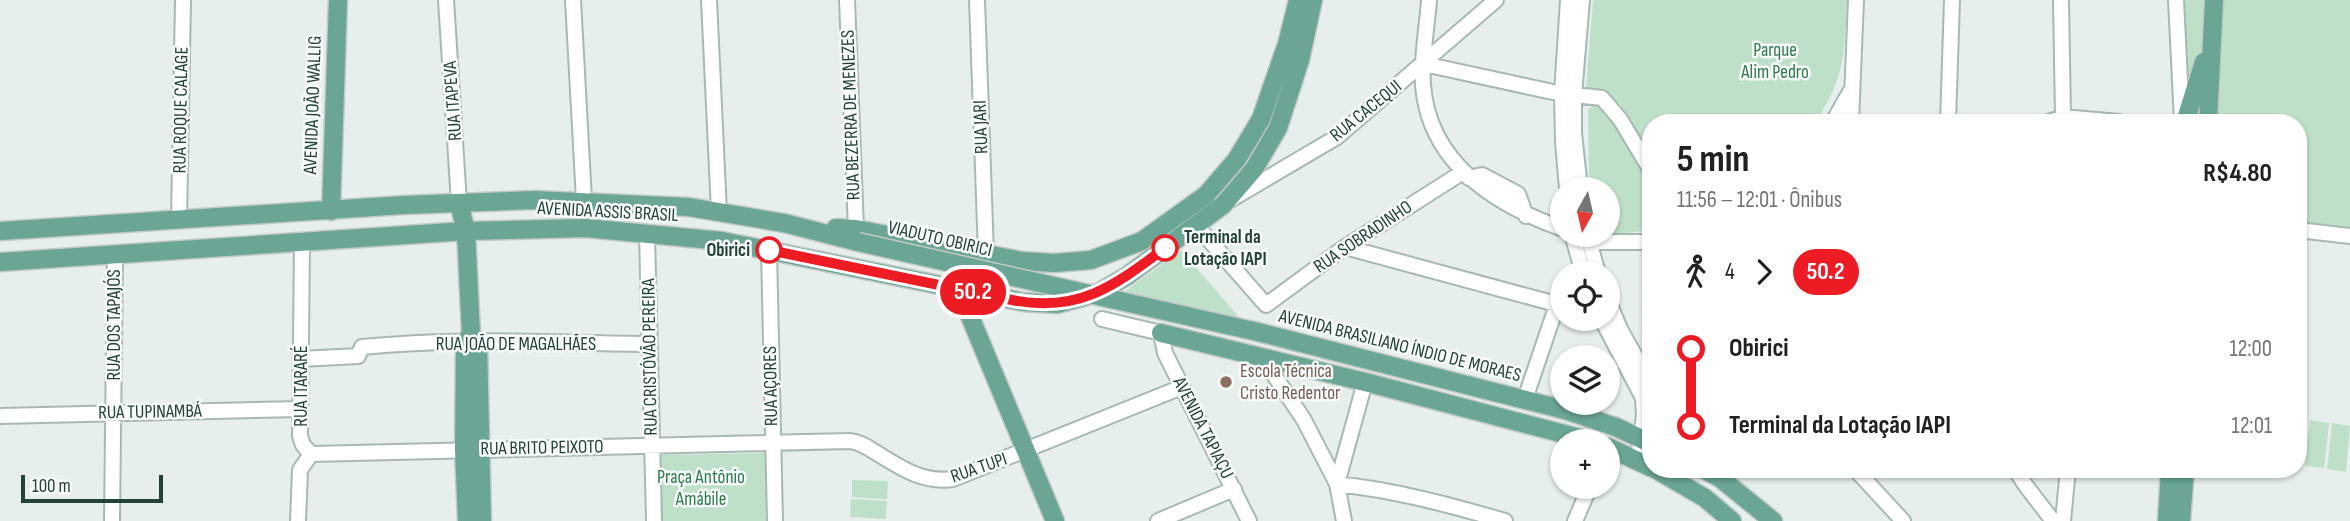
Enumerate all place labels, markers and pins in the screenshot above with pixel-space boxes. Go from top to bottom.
place label: Terminal da Lotação IAPI [1184,226,1267,271]
marker: Terminal da Lotação IAPI [1152,235,1178,261]
marker: Obirici [756,237,782,263]
place label: Obirici [706,239,750,262]
place label: Escola Técnica Cristo Redentor [1240,360,1341,405]
marker: Escola Técnica Cristo Redentor [1218,374,1234,390]

